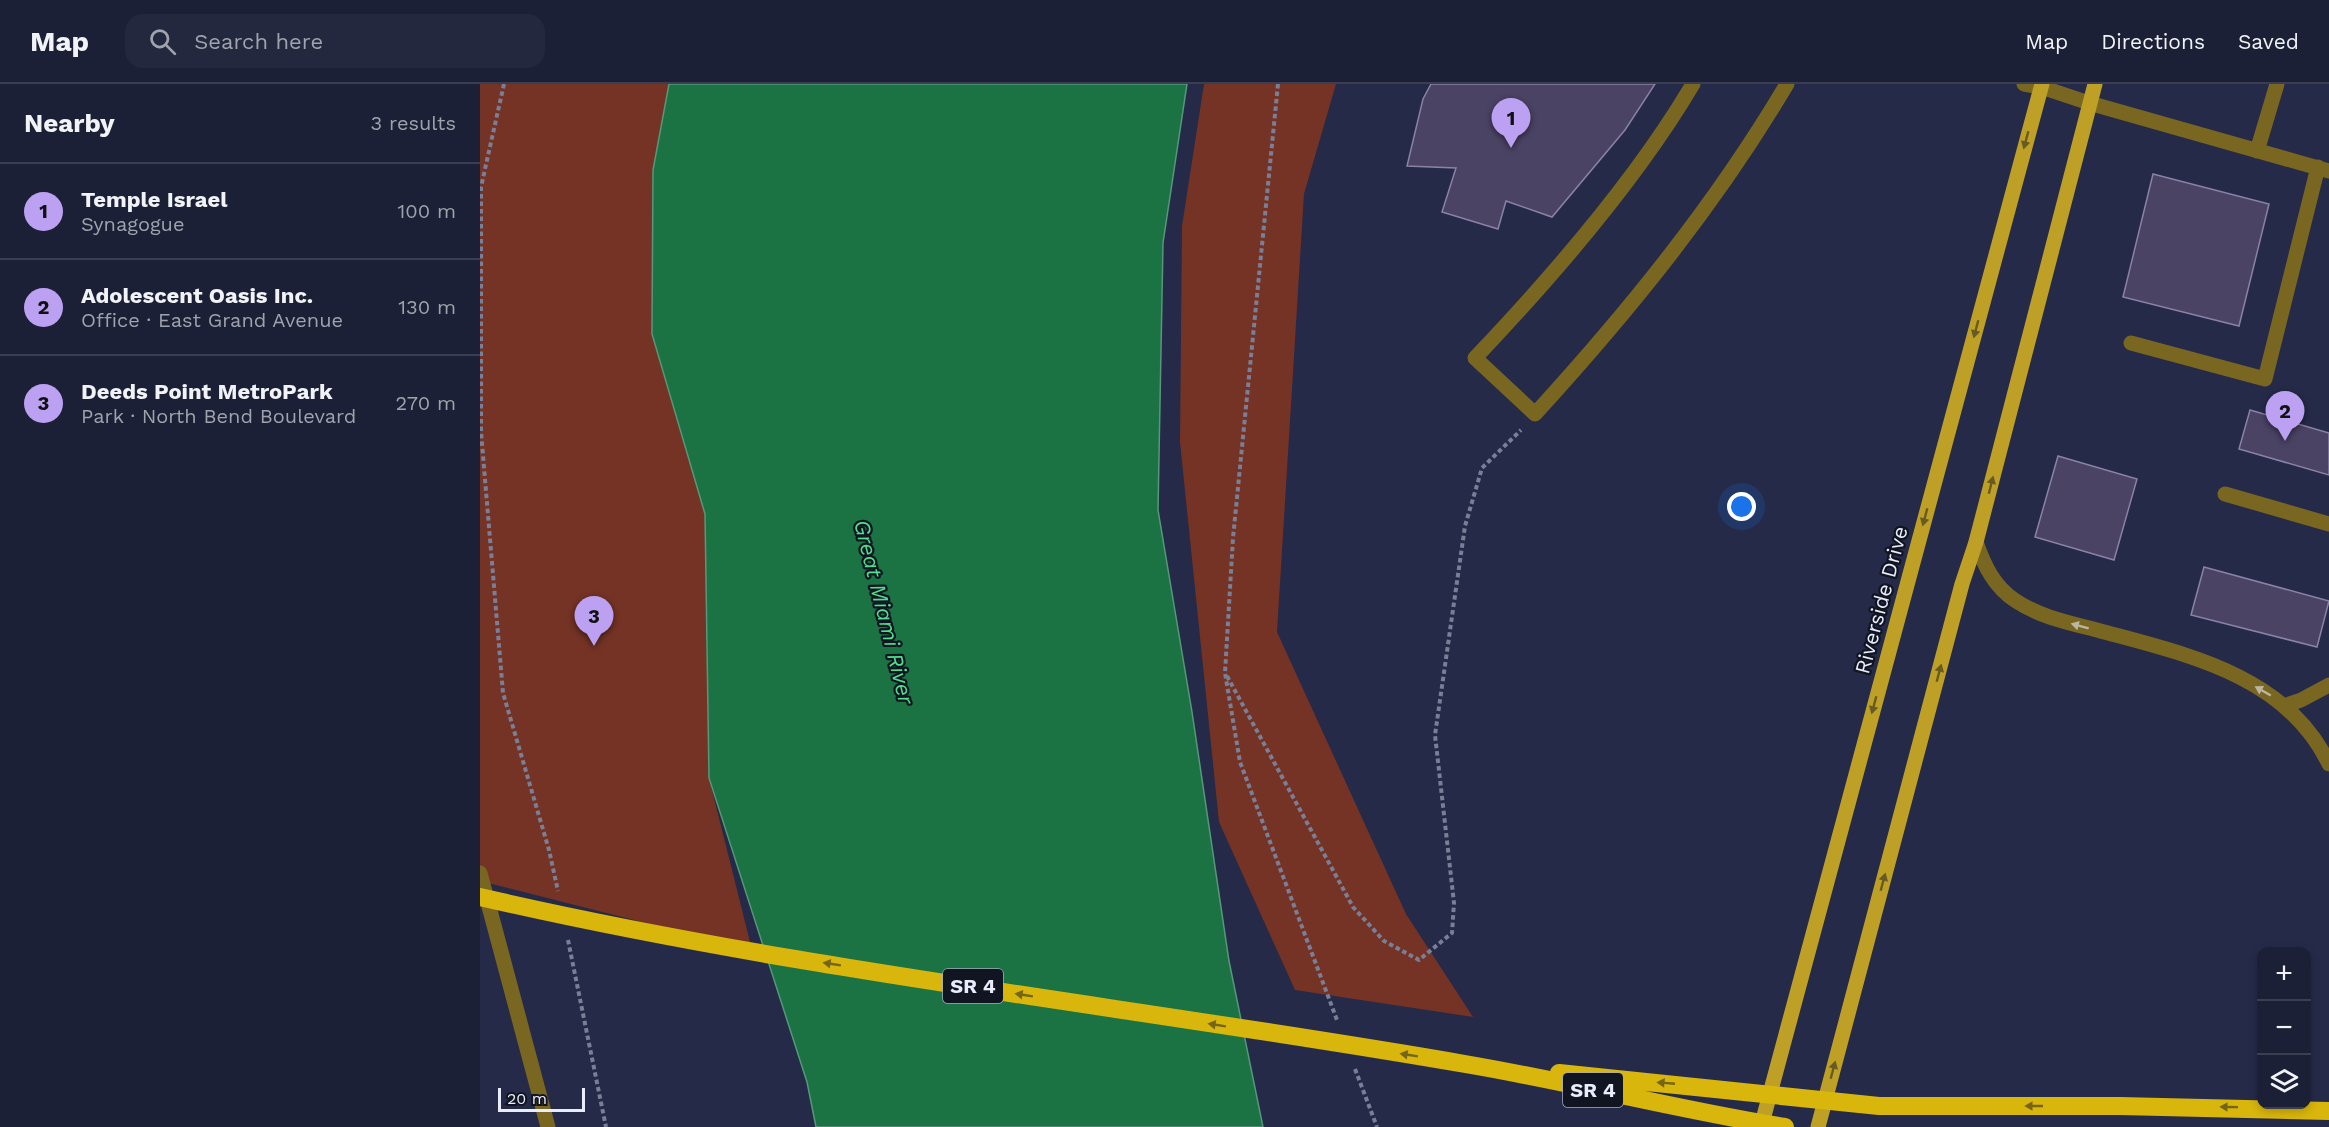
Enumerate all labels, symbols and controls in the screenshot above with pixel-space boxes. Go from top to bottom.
search box [125,14,545,68]
text: Map [30,25,89,58]
icon: search [146,25,179,58]
text: Search here [194,29,323,54]
text: Map [2025,29,2068,54]
text: Directions [2101,29,2205,54]
text: Saved [2238,29,2299,54]
pin: 1 [1492,98,1530,148]
text: Nearby [24,108,115,138]
text: 3 results [371,111,456,135]
one-way arrow [2021,131,2031,150]
text: Temple Israel [81,187,227,212]
text: 1 [39,199,48,223]
text: 100 m [397,199,456,223]
text: Synagogue [81,212,184,236]
text: Adolescent Oasis Inc. [81,283,313,308]
text: 2 [38,295,49,319]
text: 130 m [398,295,456,319]
text: Office · East Grand Avenue [81,308,343,332]
one-way arrow [1970,320,1980,338]
text: Deeds Point MetroPark [81,379,333,404]
text: 3 [38,391,49,415]
text: 270 m [396,391,456,415]
pin: 2 [2266,392,2304,441]
text: Park · North Bend Boulevard [81,404,356,428]
one-way arrow [1986,476,1996,495]
your location [1727,492,1756,521]
one-way arrow [1920,508,1929,526]
water label: Great Miami River [849,517,919,708]
street label: Riverside Drive [1849,523,1913,677]
pin: 3 [574,596,614,646]
one-way arrow [2071,620,2090,630]
one-way arrow [1935,664,1944,682]
one-way arrow [2254,686,2271,696]
one-way arrow [1869,696,1879,715]
one-way arrow [1879,873,1889,891]
map controls [2257,947,2311,1109]
button: + [2257,947,2311,1001]
one-way arrow [822,960,841,969]
road number: SR 4 [943,969,1003,1003]
one-way arrow [1015,990,1034,999]
button: − [2257,1001,2311,1055]
one-way arrow [1207,1020,1226,1029]
one-way arrow [1400,1050,1419,1059]
button: layers [2257,1055,2311,1109]
one-way arrow [1829,1061,1838,1079]
road number: SR 4 [1563,1073,1623,1107]
one-way arrow [1656,1078,1675,1088]
scale bar [498,1085,585,1112]
text: 20 m [507,1089,547,1108]
one-way arrow [2024,1101,2043,1111]
one-way arrow [2219,1102,2238,1112]

